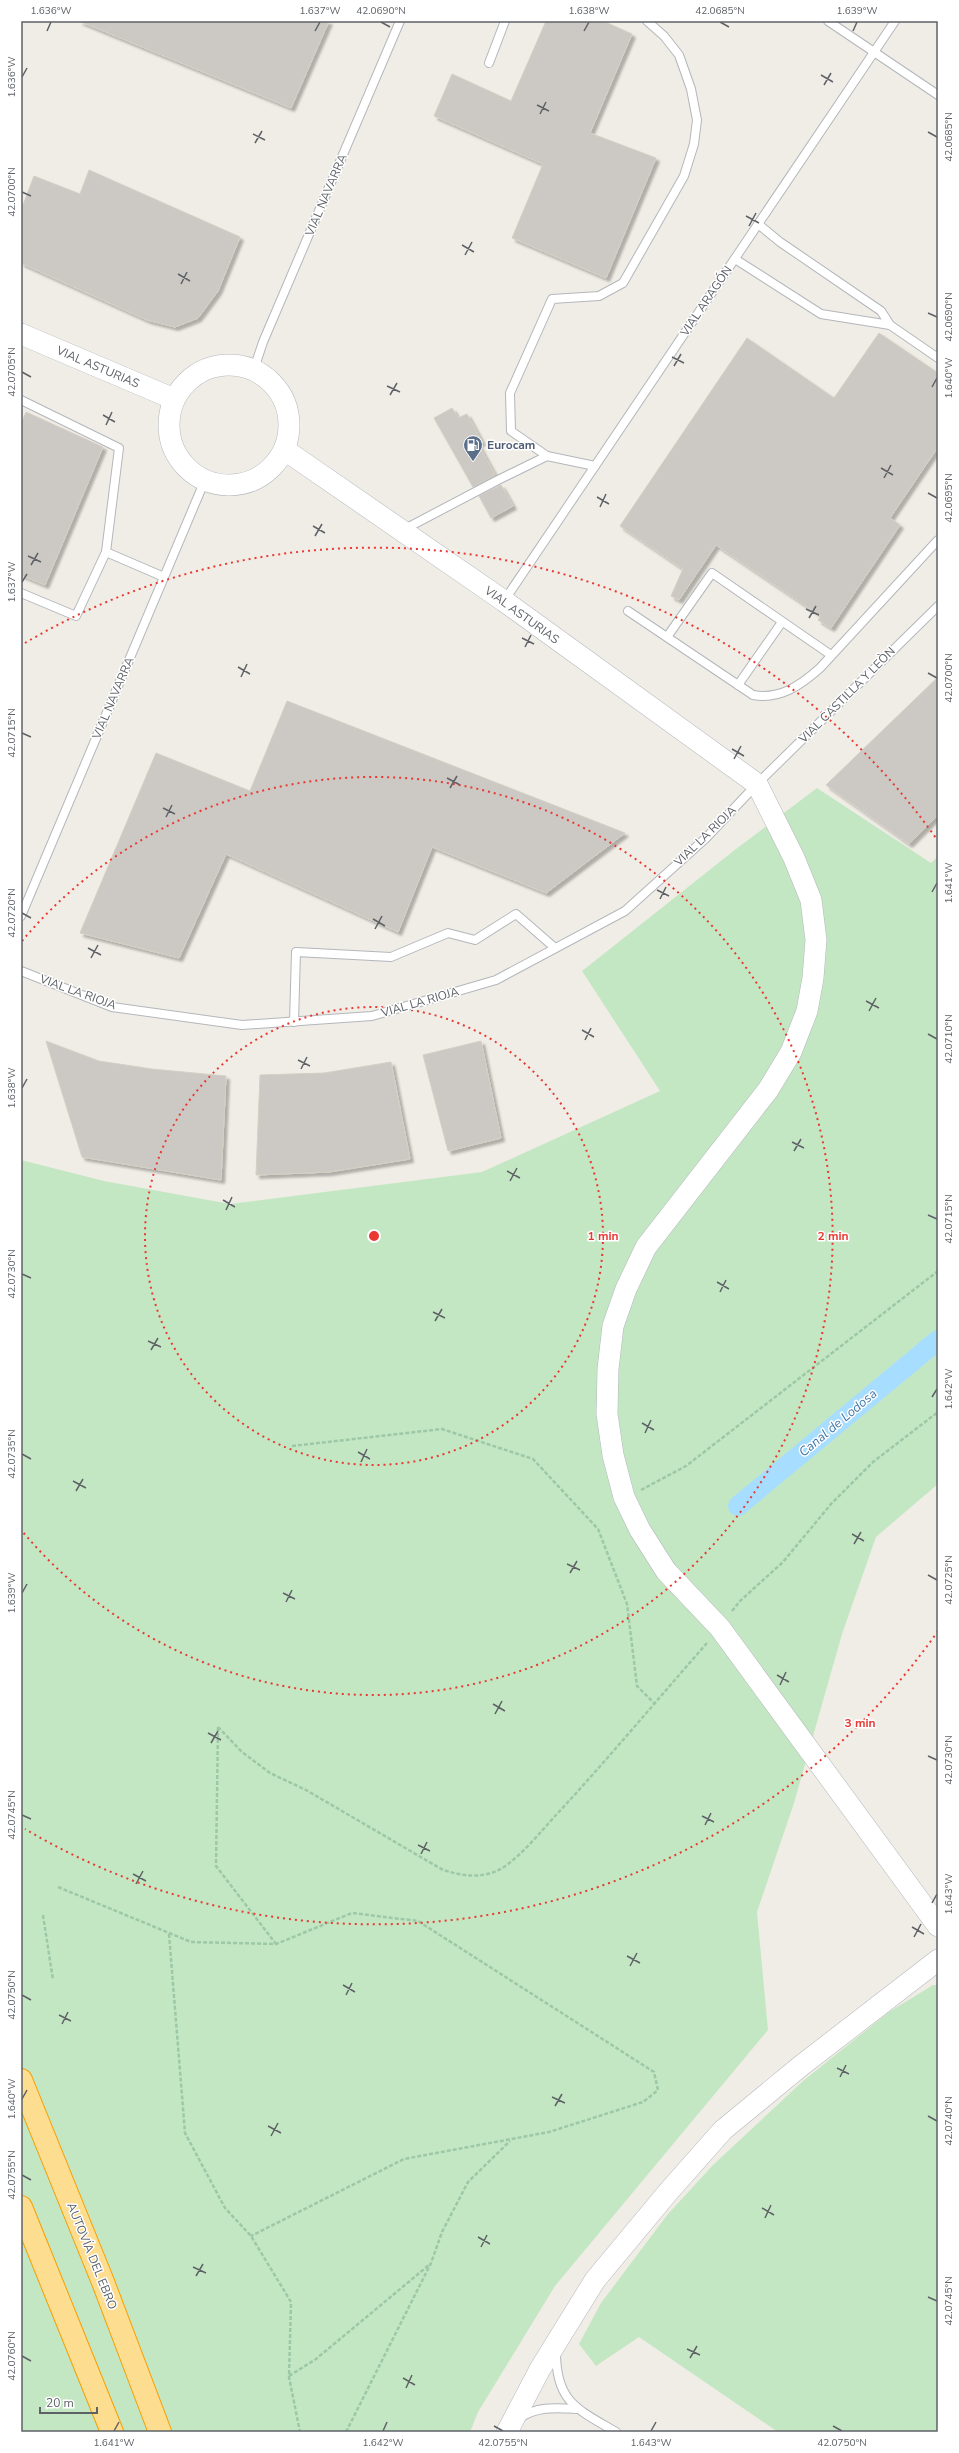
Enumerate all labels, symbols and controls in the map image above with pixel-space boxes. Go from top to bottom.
text: 1.636°W [30,4,72,18]
text: 1.637°W [299,4,341,18]
text: 42.0690°N [356,4,406,18]
text: 1.638°W [568,4,610,18]
text: 42.0685°N [695,4,745,18]
text: 1.639°W [836,4,878,18]
text: 1.636°W [5,56,19,98]
text: 42.0685°N [942,112,956,162]
street label: VIAL NAVARRA [301,151,351,239]
text: 42.0700°N [5,167,19,217]
street label: VIAL ARAGÓN [676,263,735,340]
text: 42.0690°N [942,292,956,342]
street label: VIAL ASTURIAS [53,342,142,392]
text: 42.0705°N [5,347,19,397]
text: 1.640°W [942,357,956,399]
fuel station icon: Eurocam [462,434,484,462]
place label: Eurocam [487,437,535,453]
text: 42.0695°N [942,473,956,523]
text: 1.637°W [5,561,19,603]
street label: VIAL ASTURIAS [481,582,563,648]
street label: VIAL CASTILLA Y LEÒN [795,643,899,747]
text: 42.0700°N [942,653,956,703]
street label: VIAL NAVARRA [88,654,138,742]
text: 42.0715°N [5,708,19,758]
street label: VIAL LA RIOJA [670,802,740,870]
text: 1.641°W [942,862,956,904]
text: 42.0720°N [5,888,19,938]
street label: VIAL LA RIOJA [37,970,119,1013]
street label: VIAL LA RIOJA [378,983,461,1021]
text: 42.0710°N [942,1014,956,1064]
text: 1.638°W [5,1067,19,1109]
text: 42.0715°N [942,1194,956,1244]
text: 1 min [587,1228,619,1244]
text: 2 min [817,1228,849,1244]
centre of rings [367,1229,381,1243]
text: 42.0730°N [5,1249,19,1299]
text: 1.642°W [942,1368,956,1410]
water label: Canal de Lodosa [795,1385,881,1461]
text: 42.0735°N [5,1429,19,1479]
text: 42.0725°N [942,1555,956,1605]
text: 1.639°W [5,1572,19,1614]
text: 3 min [844,1715,876,1731]
text: 42.0730°N [942,1735,956,1785]
text: 42.0745°N [5,1790,19,1840]
text: 1.643°W [942,1873,956,1915]
text: 42.0750°N [5,1970,19,2020]
text: 1.640°W [5,2078,19,2120]
text: 42.0740°N [942,2096,956,2146]
text: 42.0755°N [5,2150,19,2200]
street label: AUTOVÍA DEL EBRO [63,2200,121,2312]
text: 42.0745°N [942,2276,956,2326]
text: 42.0760°N [5,2331,19,2381]
scale bar [40,2389,97,2415]
text: 20 m [46,2395,74,2411]
text: 1.641°W [93,2436,135,2450]
text: 1.642°W [362,2436,404,2450]
text: 42.0755°N [478,2436,528,2450]
text: 1.643°W [630,2436,672,2450]
text: 42.0750°N [817,2436,867,2450]

